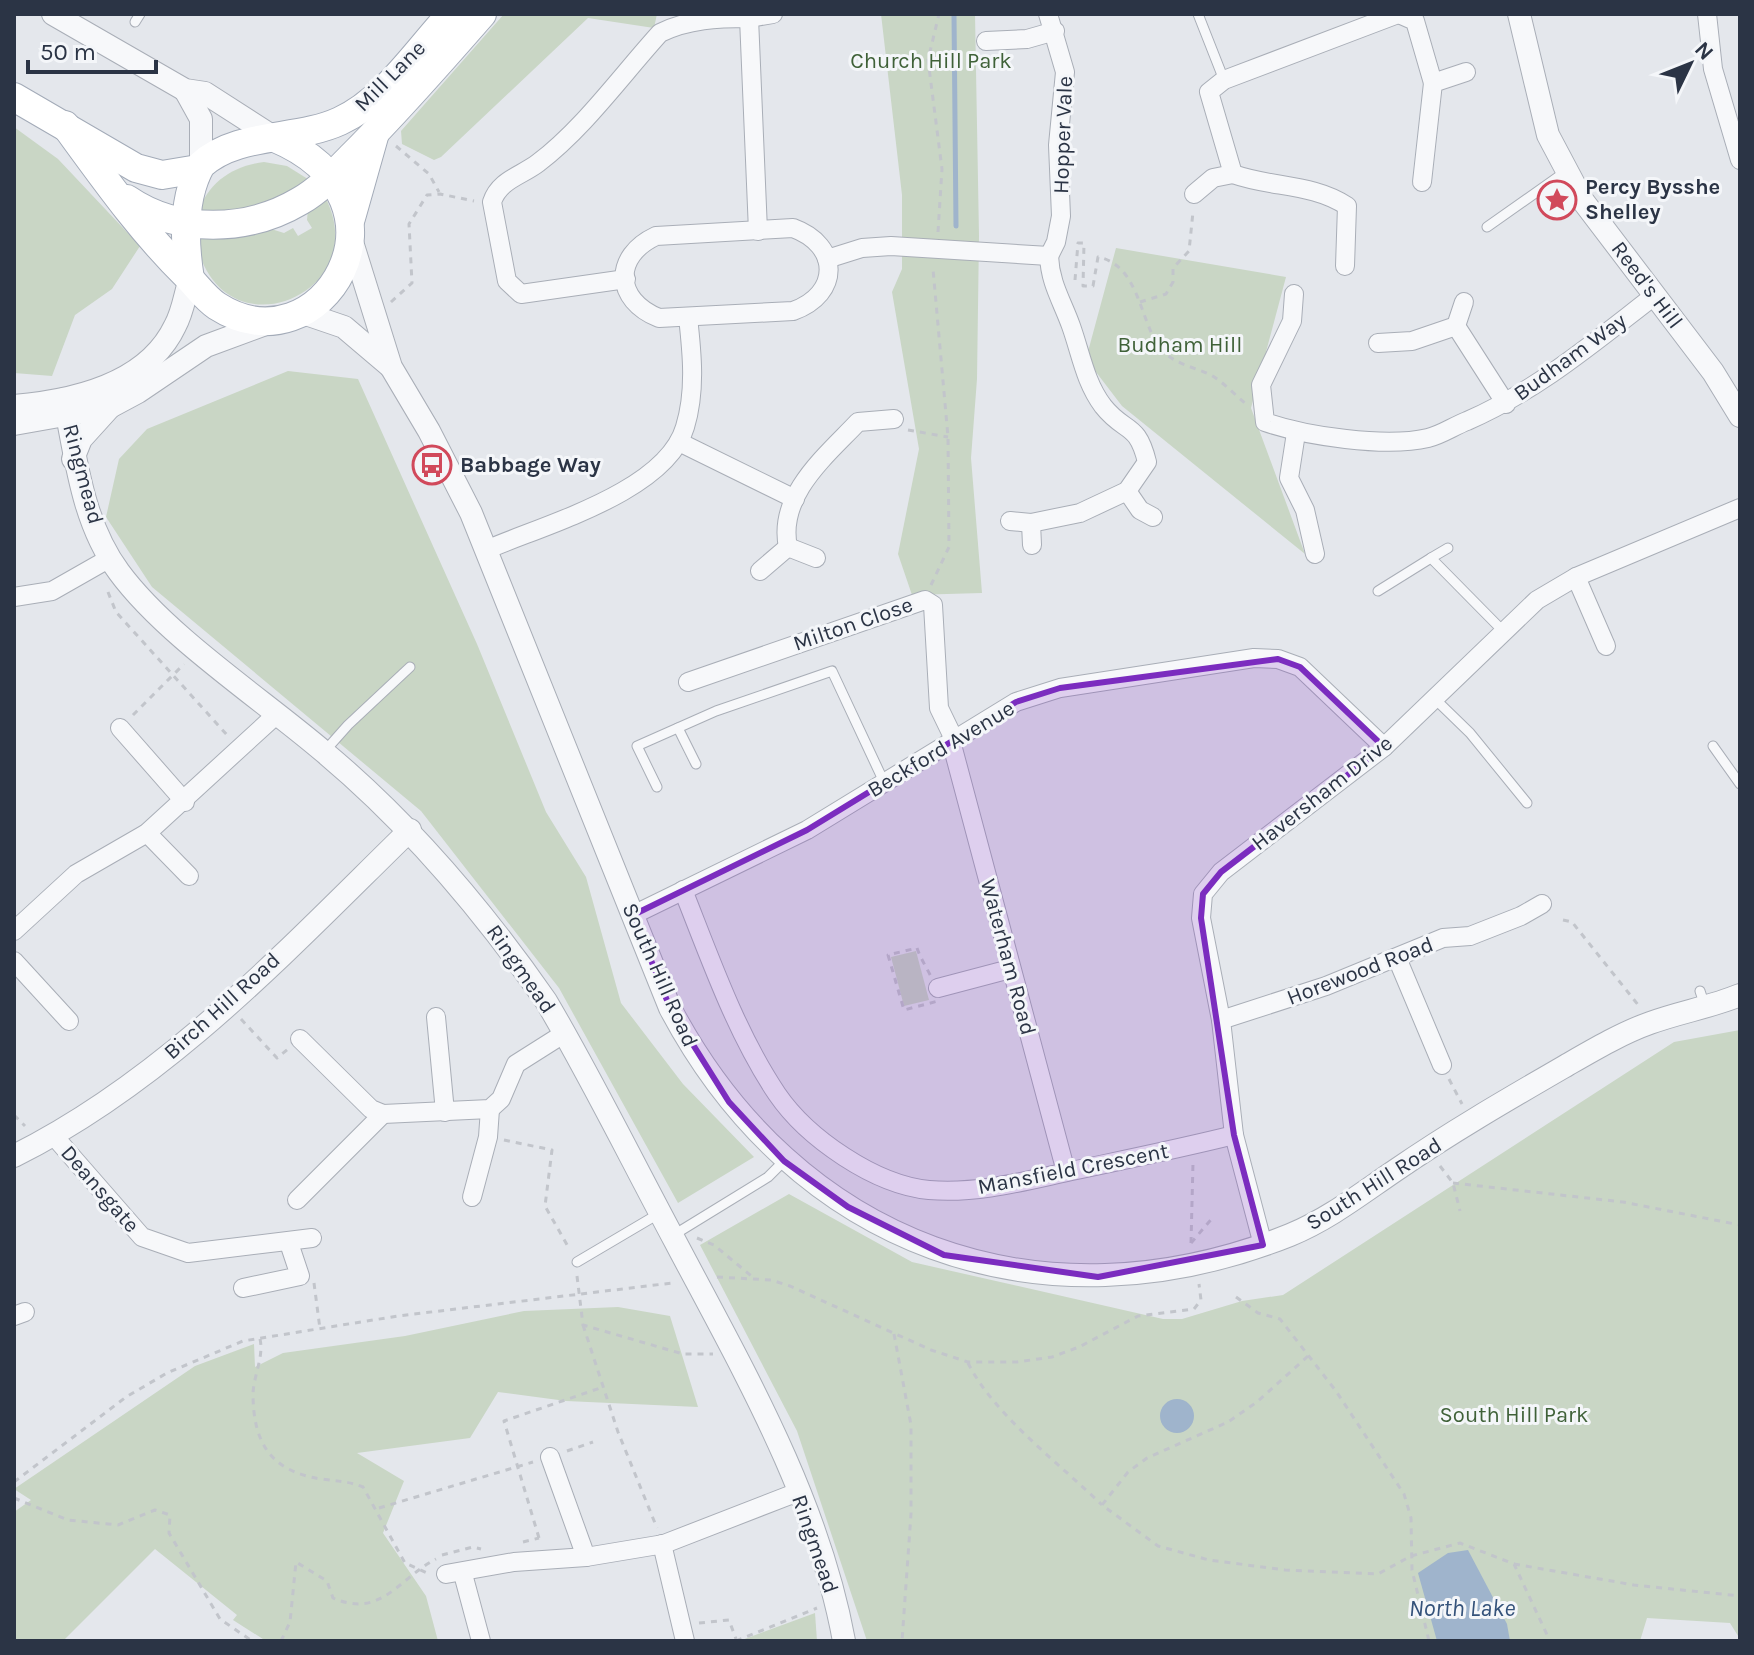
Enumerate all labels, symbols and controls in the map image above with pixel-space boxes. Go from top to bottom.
scale bar [28,24,156,74]
north arrow [1650,24,1730,104]
street label: Mill Lane [349,35,431,117]
text: N [1689,36,1719,66]
text: 50 m [40,38,96,66]
park label: Church Hill Park [850,48,1012,74]
street label: Hopper Vale [1048,75,1078,195]
place label: Percy Bysshe Shelley [1585,174,1720,225]
place icon: Percy Bysshe Shelley [1536,179,1578,221]
street label: Reed's Hill [1606,236,1688,334]
street label: Budham Way [1509,308,1631,406]
park label: Budham Hill [1118,332,1242,358]
street label: Ringmead [57,421,109,527]
bus stop icon: Babbage Way [411,444,453,486]
place label: Babbage Way [460,452,601,478]
street label: Milton Close [790,591,916,657]
street label: Beckford Avenue [863,695,1019,803]
street label: Haversham Drive [1247,730,1397,856]
street label: Waterham Road [975,876,1041,1038]
street label: South Hill Road [617,899,703,1051]
street label: Ringmead [481,919,561,1019]
street label: Horewood Road [1283,931,1437,1011]
street label: Birch Hill Road [158,947,286,1065]
street label: South Hill Road [1301,1132,1447,1236]
street label: Mansfield Crescent [975,1138,1171,1200]
street label: Deansgate [55,1140,145,1238]
park label: South Hill Park [1440,1402,1588,1428]
street label: Ringmead [786,1491,844,1597]
water label: North Lake [1409,1594,1515,1622]

